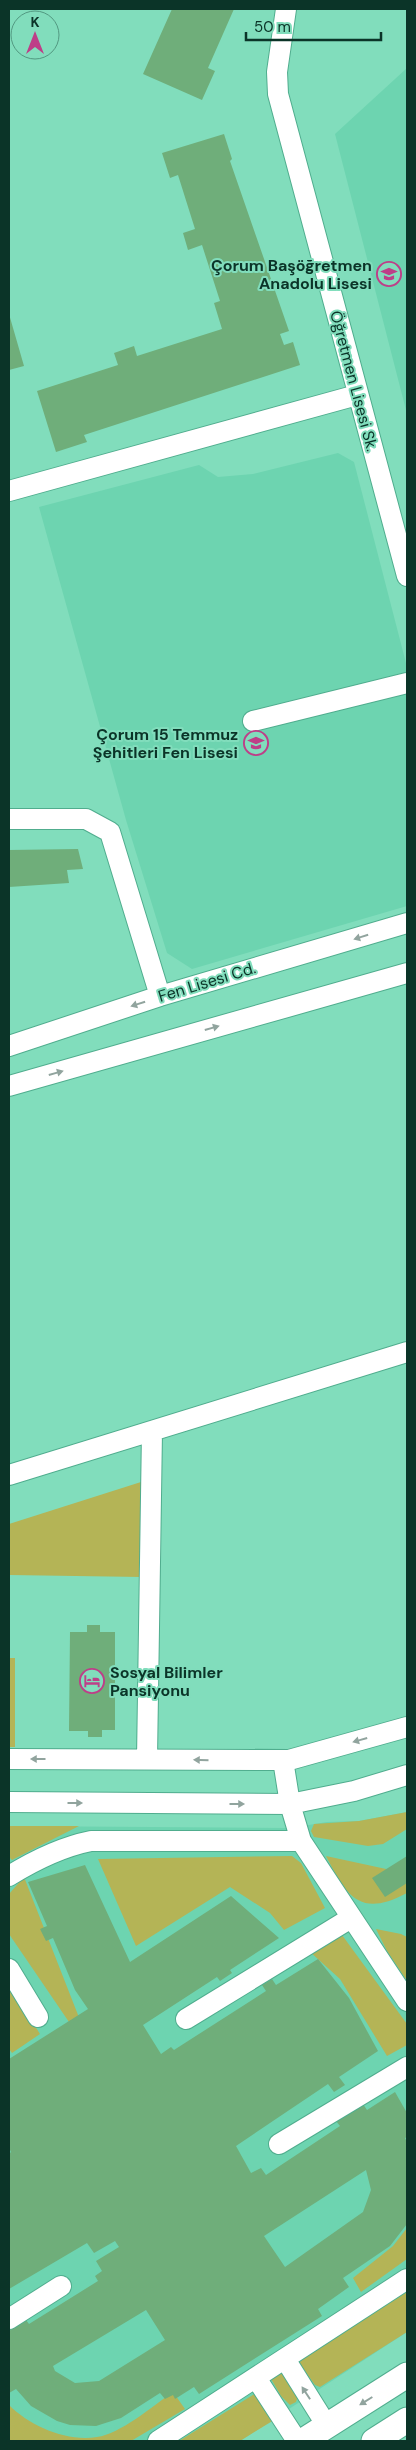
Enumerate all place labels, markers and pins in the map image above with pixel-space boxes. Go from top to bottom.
place label: Çorum Başöğretmen Anadolu Lisesi [211,255,372,294]
school or university icon: Çorum Başöğretmen Anadolu Lisesi [376,261,402,287]
place label: Çorum 15 Temmuz Şehitleri Fen Lisesi [93,724,238,763]
school or university icon: Çorum 15 Temmuz Şehitleri Fen Lisesi [243,730,269,756]
place label: Sosyal Bilimler Pansiyonu [110,1662,223,1701]
hotel icon: Sosyal Bilimler Pansiyonu [79,1668,105,1694]

